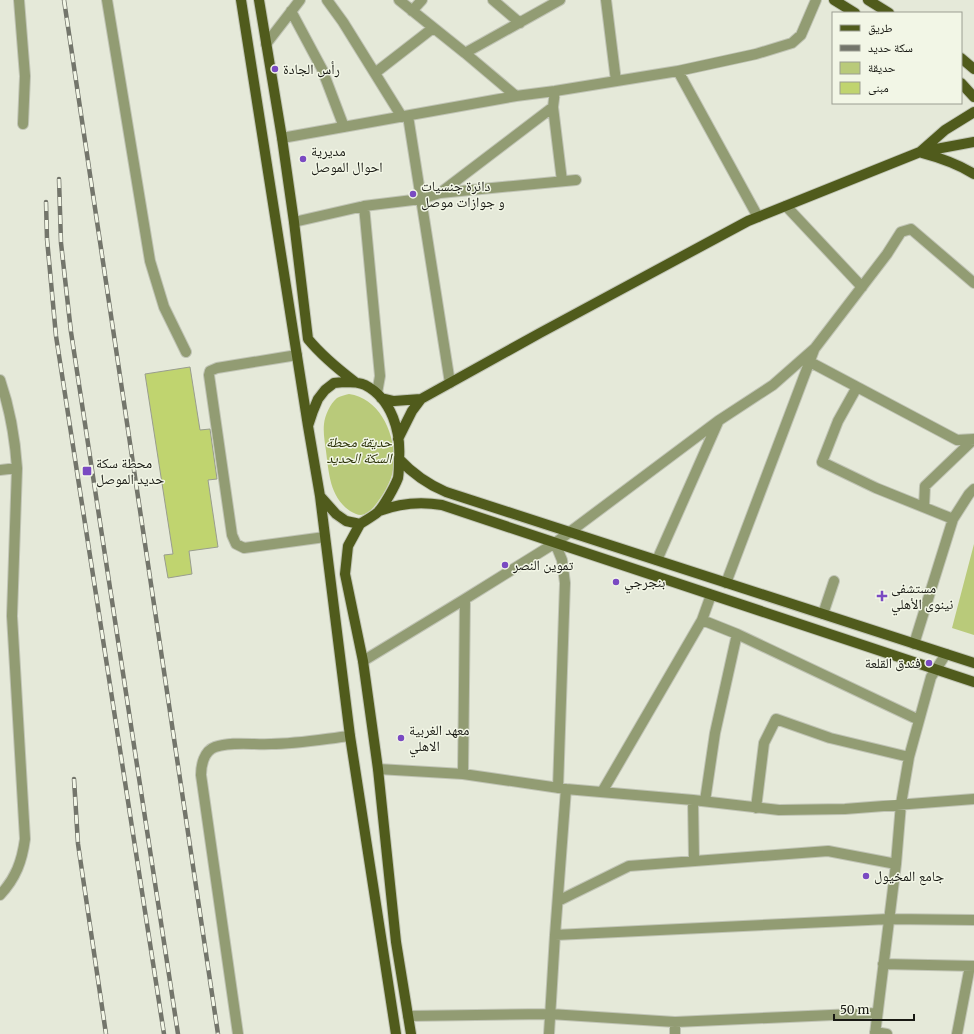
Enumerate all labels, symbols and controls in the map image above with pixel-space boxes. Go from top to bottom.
legend [832,12,962,104]
text: طريق [868,20,893,35]
text: سكة حديد [868,40,913,55]
place label: رأس الجادة [283,60,340,78]
text: حديقة [868,60,896,75]
marker: رأس الجادة [270,64,280,74]
text: مبنى [868,80,889,95]
place label: مديرية احوال الموصل [311,142,383,176]
marker: مديرية احوال الموصل [298,154,308,164]
place label: دائرة جنسيات و جوازات موصل [421,177,505,211]
marker: دائرة جنسيات و جوازات موصل [408,189,418,199]
park label: حديقة محطة السكة الحديد [326,433,393,467]
place label: محطة سكة حديد الموصل [96,454,164,488]
marker: محطة سكة حديد الموصل [81,465,93,477]
place label: تموين النصر [512,556,574,574]
marker: تموين النصر [500,560,510,570]
place label: بنجرجي [624,573,666,594]
marker: بنجرجي [611,577,621,587]
place label: مستشفى نينوى الأهلي [891,579,953,616]
marker: مستشفى نينوى الأهلي [876,590,888,602]
place label: فندق القلعة [865,654,921,672]
marker: فندق القلعة [924,658,934,668]
place label: معهد الغربية الاهلي [409,721,469,758]
marker: معهد الغربية الاهلي [396,733,406,743]
place label: جامع المخيول [874,867,944,886]
marker: جامع المخيول [861,871,871,881]
scale bar [834,996,914,1022]
text: 50 m [840,1002,869,1017]

